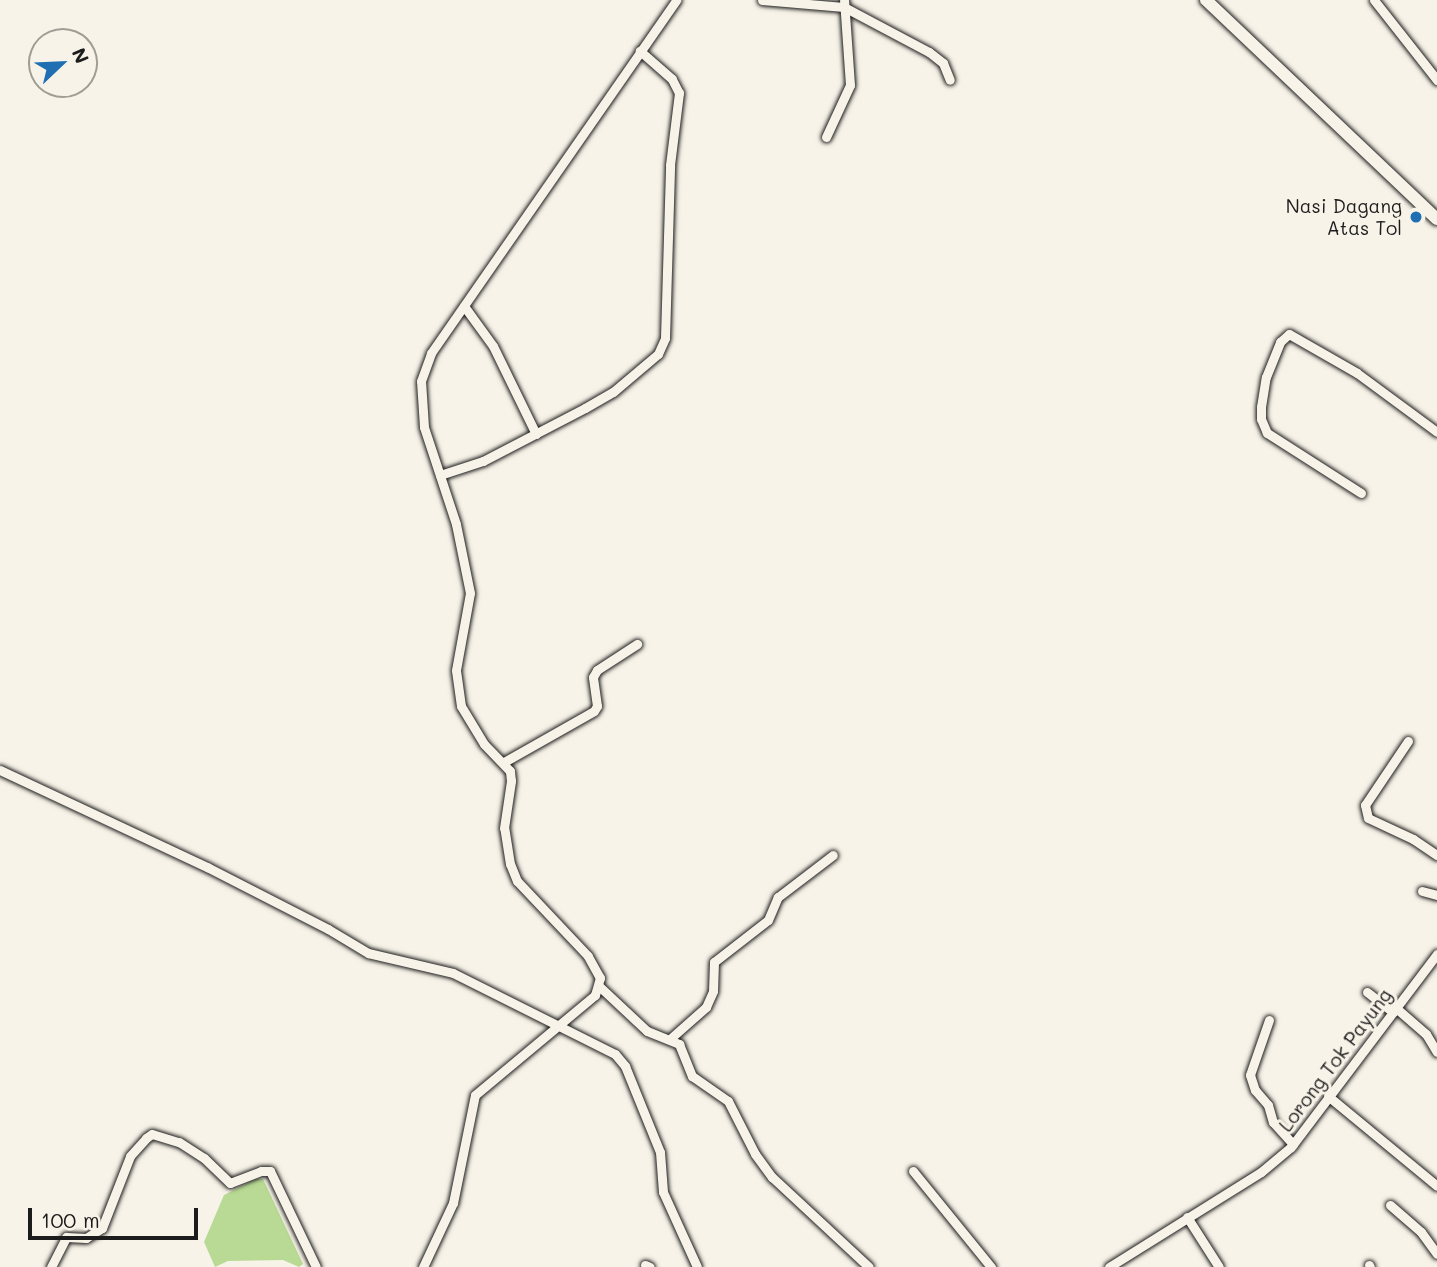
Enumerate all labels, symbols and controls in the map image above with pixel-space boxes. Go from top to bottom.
north arrow [28,28,98,98]
text: N [67,44,95,67]
place label: Nasi Dagang Atas Tol [1286,195,1402,239]
marker: Nasi Dagang Atas Tol [1408,209,1424,225]
street label: Lorong Tok Payung [1274,984,1396,1136]
scale bar [32,1194,201,1238]
text: 100 m [41,1206,100,1233]

